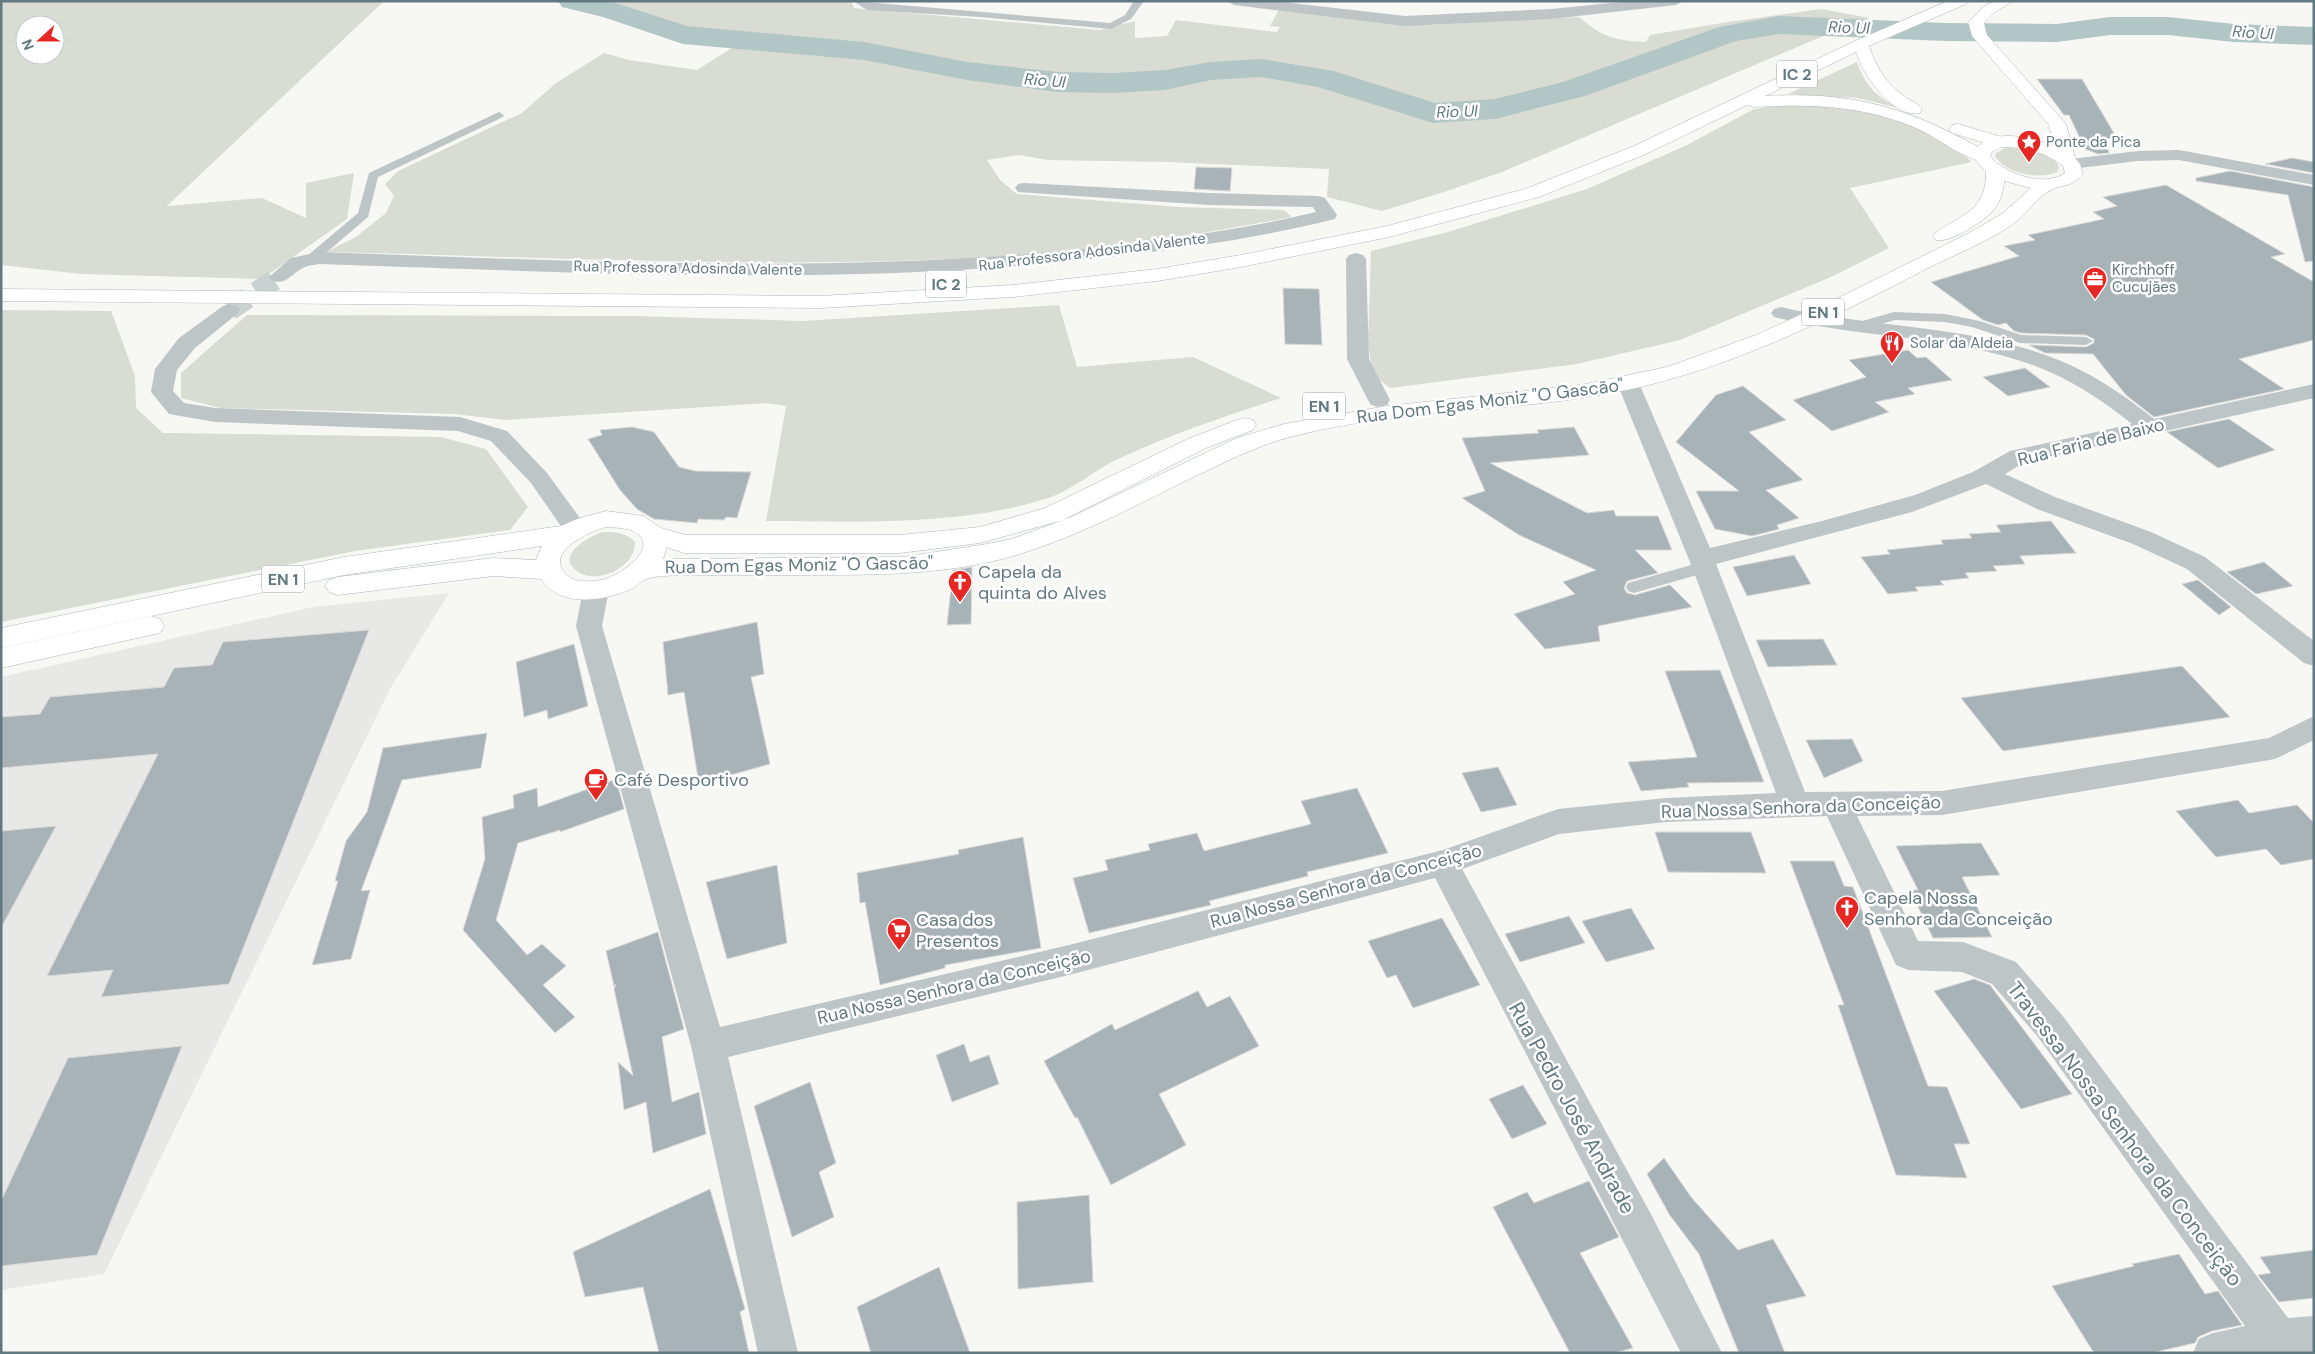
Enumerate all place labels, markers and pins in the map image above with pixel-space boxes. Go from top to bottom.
place icon: Ponte da Pica [2016,129,2042,163]
place label: Ponte da Pica [2046,132,2141,152]
place label: Kirchhoff Cucujães [2112,260,2176,297]
office icon: Kirchhoff Cucujães [2082,266,2108,300]
restaurant icon: Solar da Aldeia [1879,330,1905,364]
place label: Solar da Aldeia [1910,333,2013,353]
place label: Capela da quinta do Alves [978,560,1107,605]
church icon: Capela da quinta do Alves [947,569,973,603]
cafe icon: Café Desportivo [583,767,609,801]
place label: Café Desportivo [614,768,749,792]
place label: Capela Nossa Senhora da Conceição [1864,886,2053,931]
church icon: Capela Nossa Senhora da Conceição [1834,895,1860,929]
place label: Casa dos Presentos [916,908,999,953]
supermarket icon: Casa dos Presentos [886,917,912,951]

